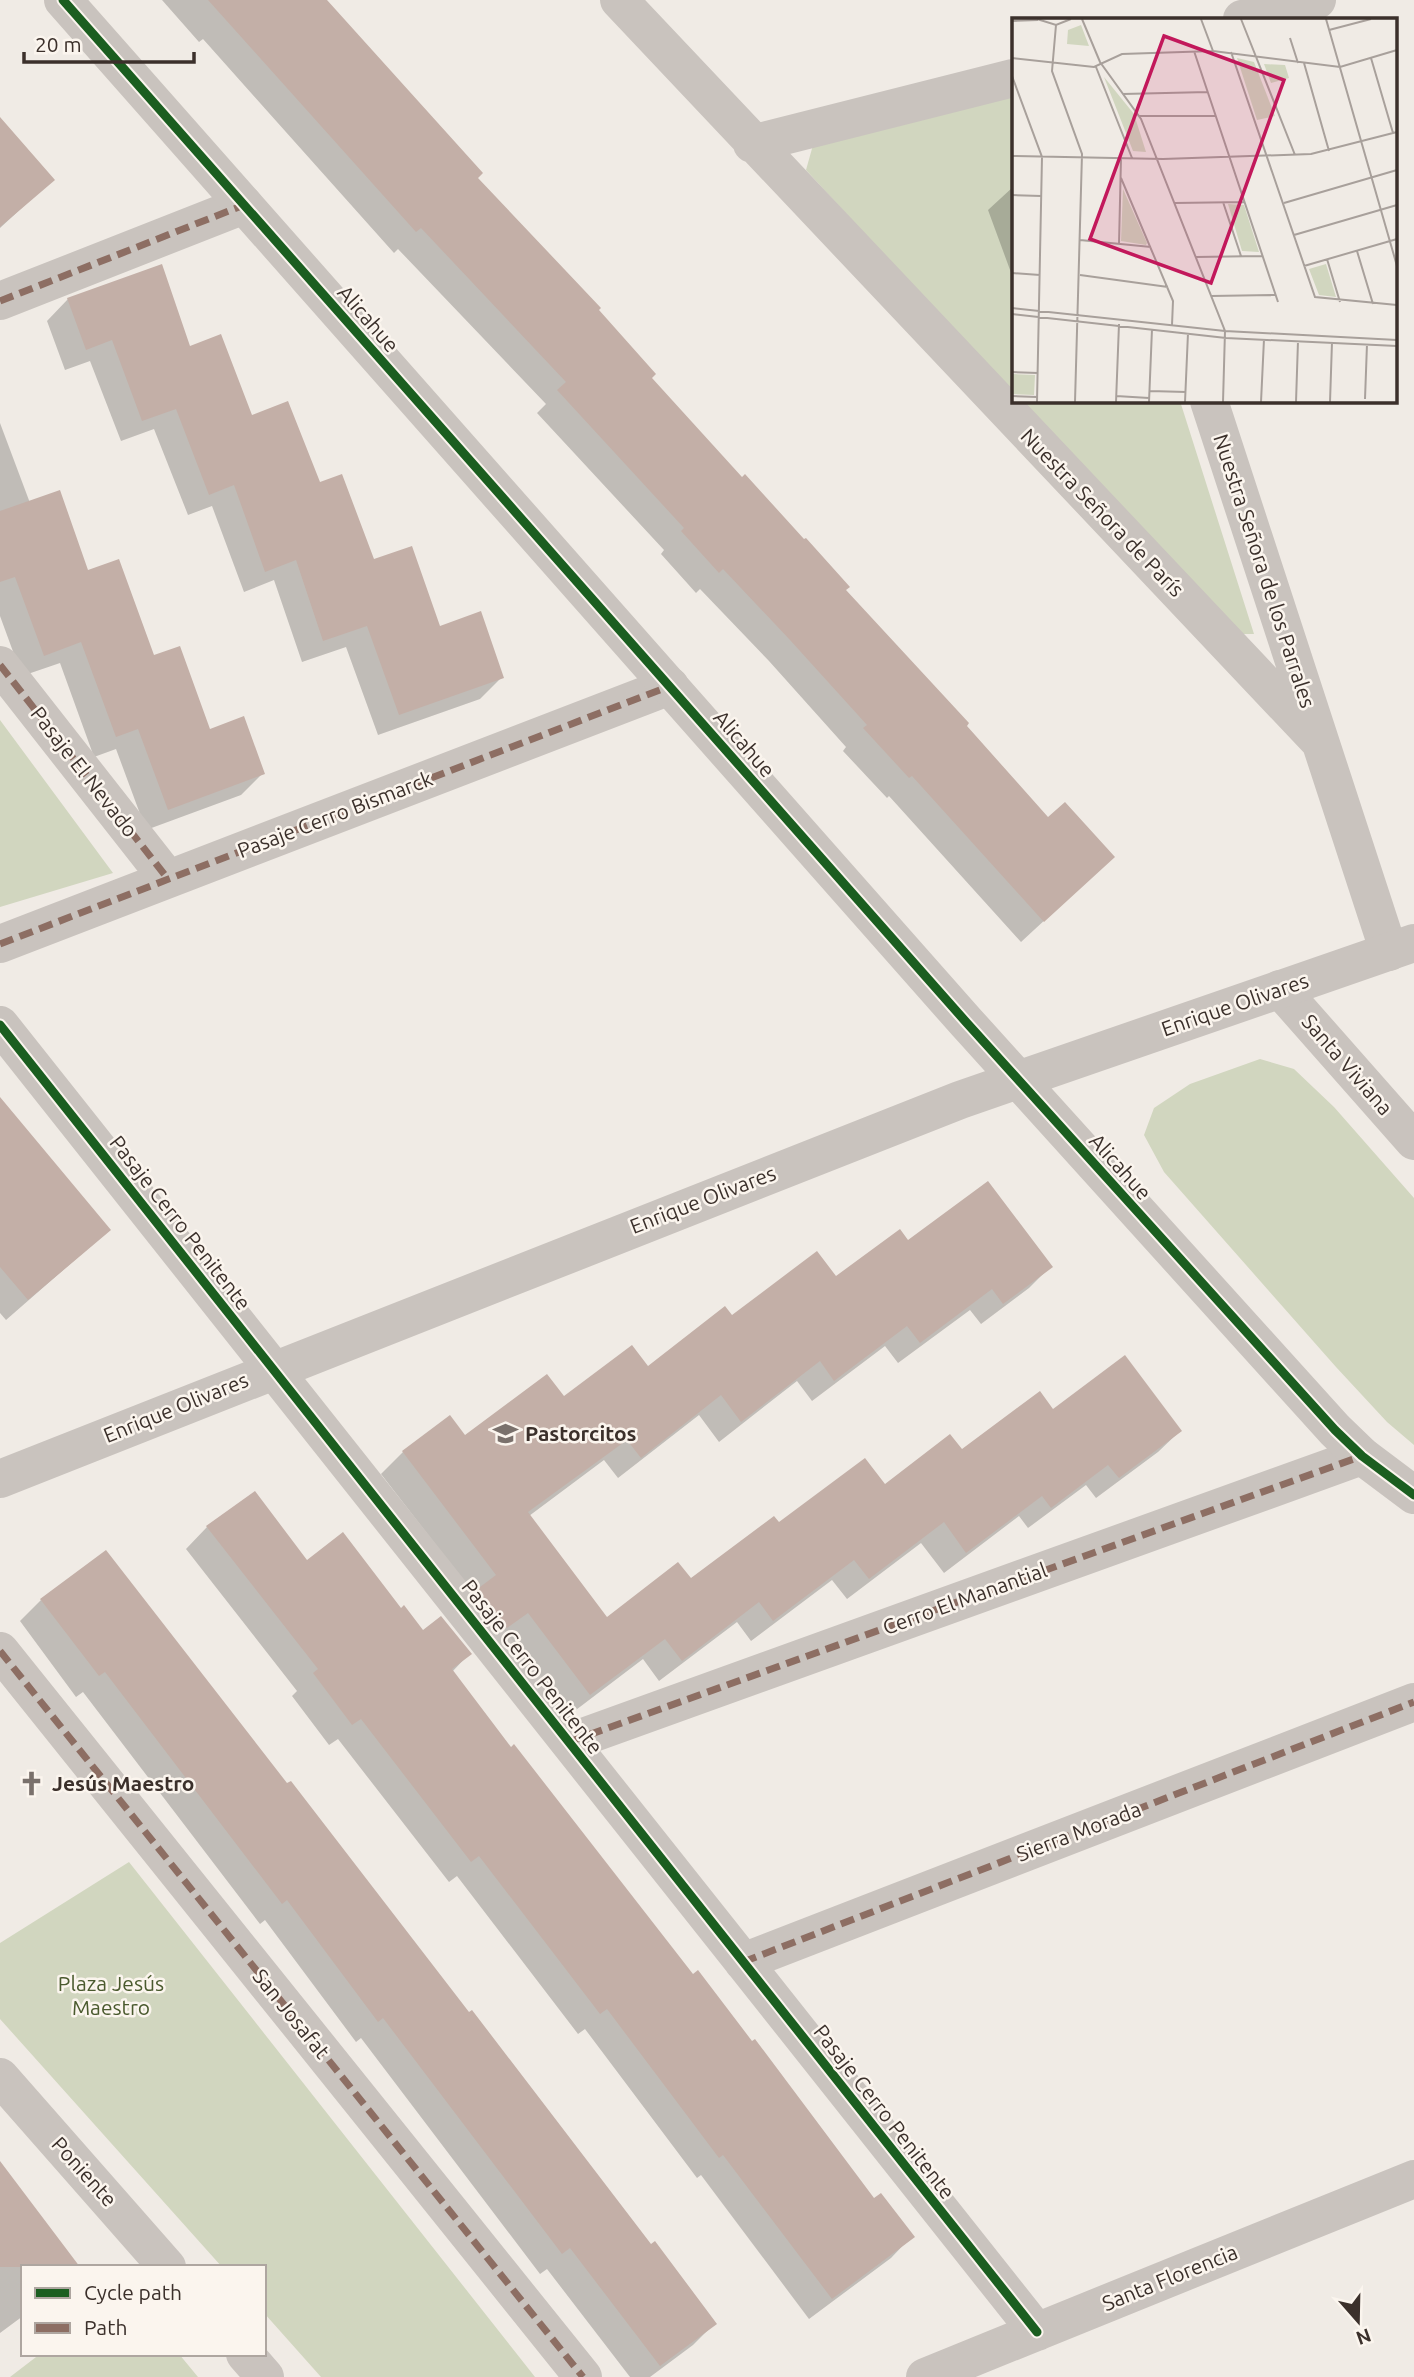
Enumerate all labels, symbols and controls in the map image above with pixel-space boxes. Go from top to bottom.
inset map [1012,18,1396,402]
scale bar [24,21,194,65]
text: 20 m [35,32,82,56]
street label: Alicahue [333,280,404,357]
street label: Nuestra Señora de París [1016,423,1189,601]
street label: Nuestra Señora de los Parrales [1209,431,1321,711]
street label: Pasaje El Nevado [26,701,143,841]
street label: Alicahue [709,705,780,782]
street label: Pasaje Cerro Bismarck [234,766,436,862]
street label: Enrique Olivares [1158,968,1311,1040]
street label: Santa Viviana [1297,1009,1398,1120]
street label: Alicahue [1085,1128,1157,1204]
street label: Pasaje Cerro Penitente [105,1131,256,1314]
street label: Enrique Olivares [626,1160,779,1238]
street label: Enrique Olivares [100,1367,252,1447]
school or university icon: Pastorcitos [491,1420,519,1448]
place label: Pastorcitos [525,1421,637,1445]
street label: Cerro El Manantial [879,1557,1050,1639]
street label: Pasaje Cerro Penitente [457,1575,608,1758]
church icon: Jesús Maestro [18,1770,46,1798]
place label: Jesús Maestro [52,1771,194,1795]
street label: Sierra Morada [1013,1796,1144,1866]
street label: San Josafat [248,1964,335,2063]
park label: Plaza Jesús Maestro [58,1971,164,2019]
street label: Pasaje Cerro Penitente [809,2020,960,2203]
street label: Poniente [47,2132,122,2211]
street label: Santa Florencia [1099,2239,1241,2315]
legend [21,2265,266,2356]
text: Cycle path [84,2280,182,2304]
north arrow [1323,2286,1393,2356]
text: Path [84,2315,127,2339]
text: N [1353,2324,1374,2350]

